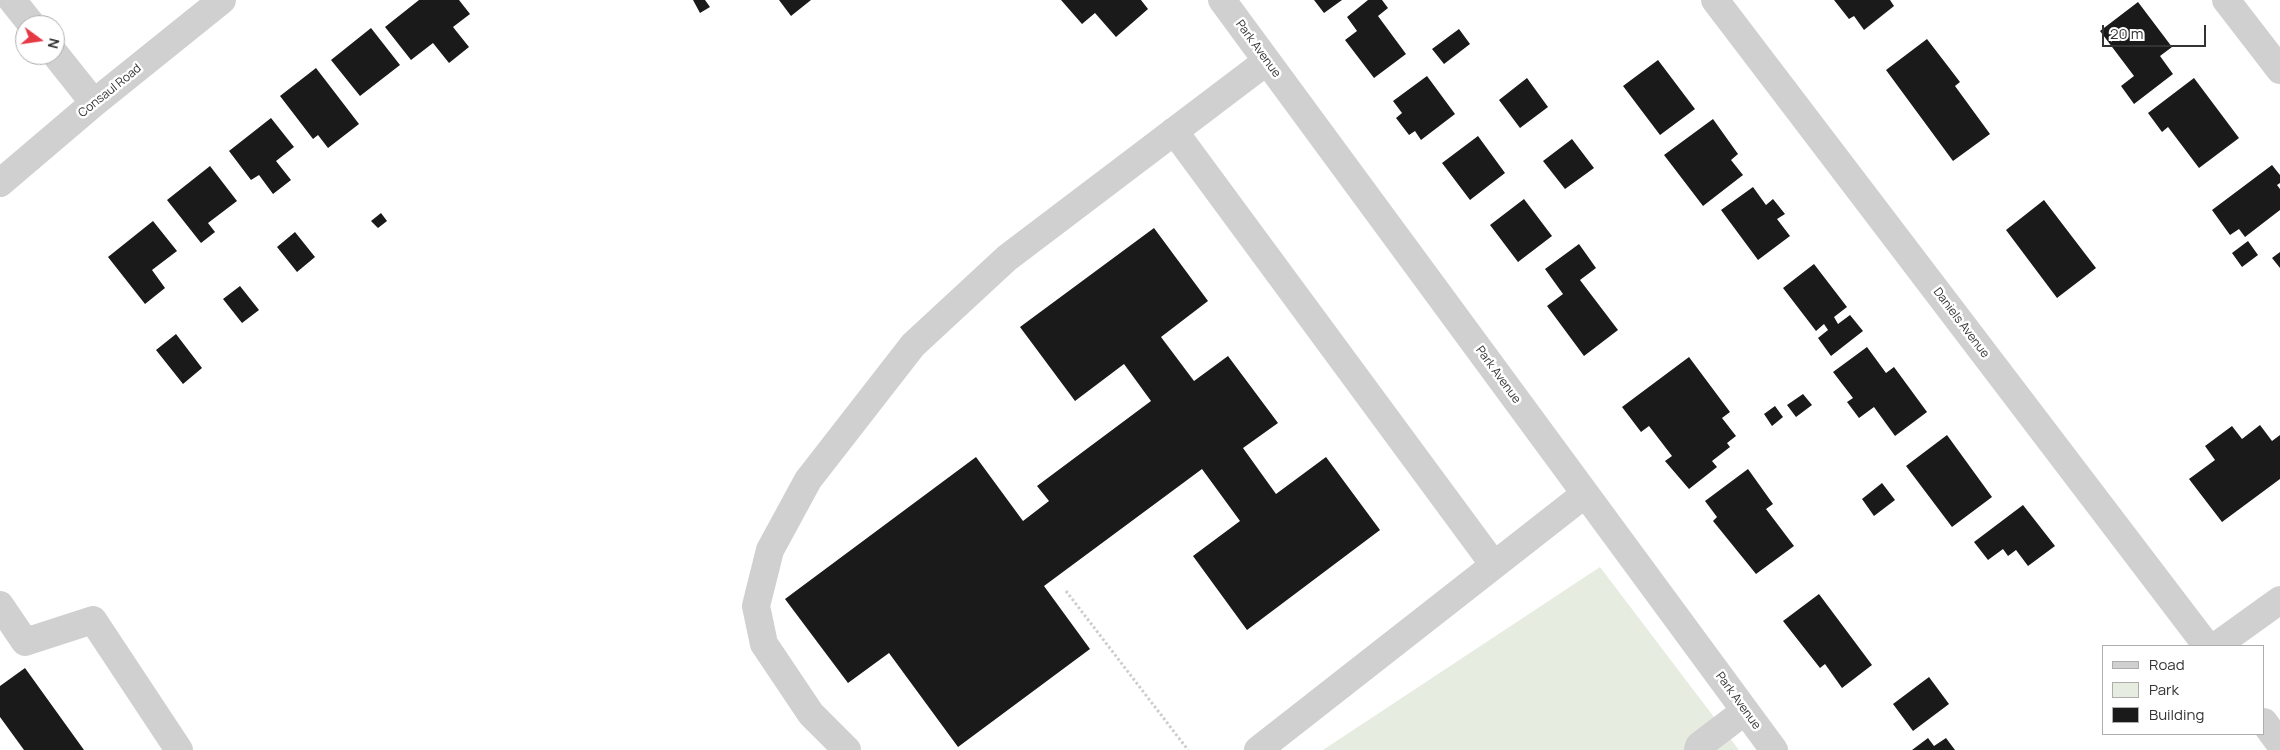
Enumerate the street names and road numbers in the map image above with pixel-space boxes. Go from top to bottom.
street label: Park Avenue [1232,18,1284,80]
street label: Consaul Road [76,61,144,121]
street label: Daniels Avenue [1930,285,1992,361]
street label: Park Avenue [1472,344,1524,406]
street label: Park Avenue [1712,670,1764,732]

